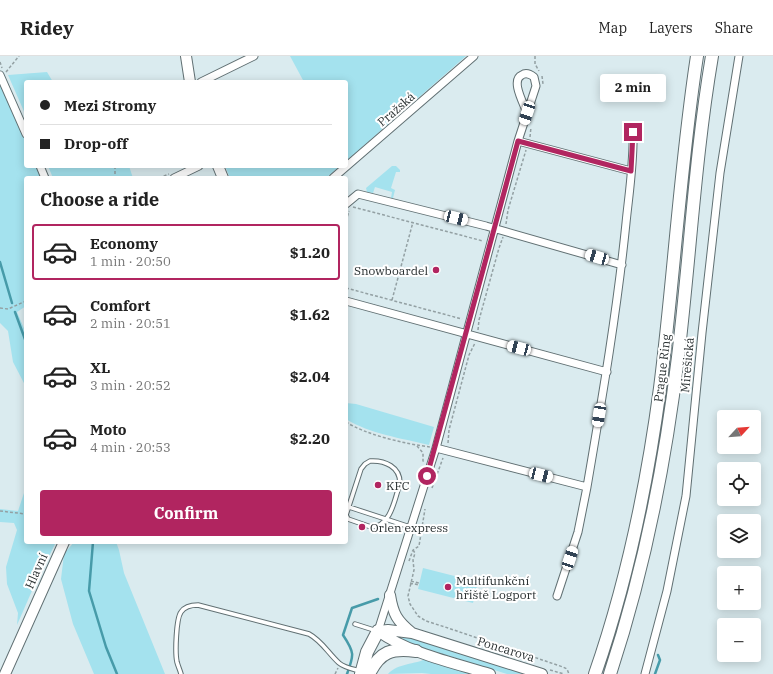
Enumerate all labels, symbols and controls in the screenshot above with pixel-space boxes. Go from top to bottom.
text: Ridey [20,16,74,40]
text: Map [599,19,627,37]
text: Layers [649,19,693,37]
text: Share [715,19,753,37]
callout: 2 min [600,74,666,102]
text: 2 min [615,79,651,96]
street label: Pražská [374,88,418,129]
text: Mezi Stromy [64,96,156,115]
car [518,100,536,126]
route end [624,123,642,141]
text: Drop-off [64,134,128,153]
text: Choose a ride [40,188,159,211]
car [443,209,469,227]
icon: car [42,234,78,270]
text: Economy [90,234,158,253]
text: $1.20 [290,243,330,262]
car [584,248,610,266]
text: 1 min · 20:50 [90,253,171,270]
place label: Snowboardel [354,263,428,278]
marker: Snowboardel [431,265,441,275]
icon: car [42,296,78,332]
text: Comfort [90,296,150,315]
text: $1.62 [290,305,330,324]
text: 2 min · 20:51 [90,315,171,332]
street label: Prague Ring [650,333,674,403]
street label: Mirešická [677,336,697,393]
car [506,339,532,357]
icon: car [42,358,78,394]
text: XL [90,358,110,377]
text: $2.04 [290,367,330,386]
text: 3 min · 20:52 [90,377,171,394]
car [591,402,607,428]
north arrow [717,410,761,454]
map controls [717,410,761,662]
icon: car [42,420,78,456]
text: Moto [90,420,127,439]
text: $2.20 [290,429,330,448]
text: 4 min · 20:53 [90,439,171,456]
button: locate [717,462,761,506]
car [528,466,554,484]
route start [418,467,436,485]
place label: KFC [386,478,410,493]
marker: KFC [373,480,383,490]
button: Confirm [40,490,332,536]
button: layers [717,514,761,558]
place label: Orlen express [370,520,448,535]
marker: Orlen express [357,522,367,532]
car [561,545,579,571]
street label: Hlavní [22,551,51,591]
button: + [717,566,761,610]
place label: Multifunkční hřiště Logport [456,573,536,602]
marker: Multifunkční hřiště Logport [443,582,453,592]
button: − [717,618,761,662]
street label: Poncarova [476,633,537,665]

